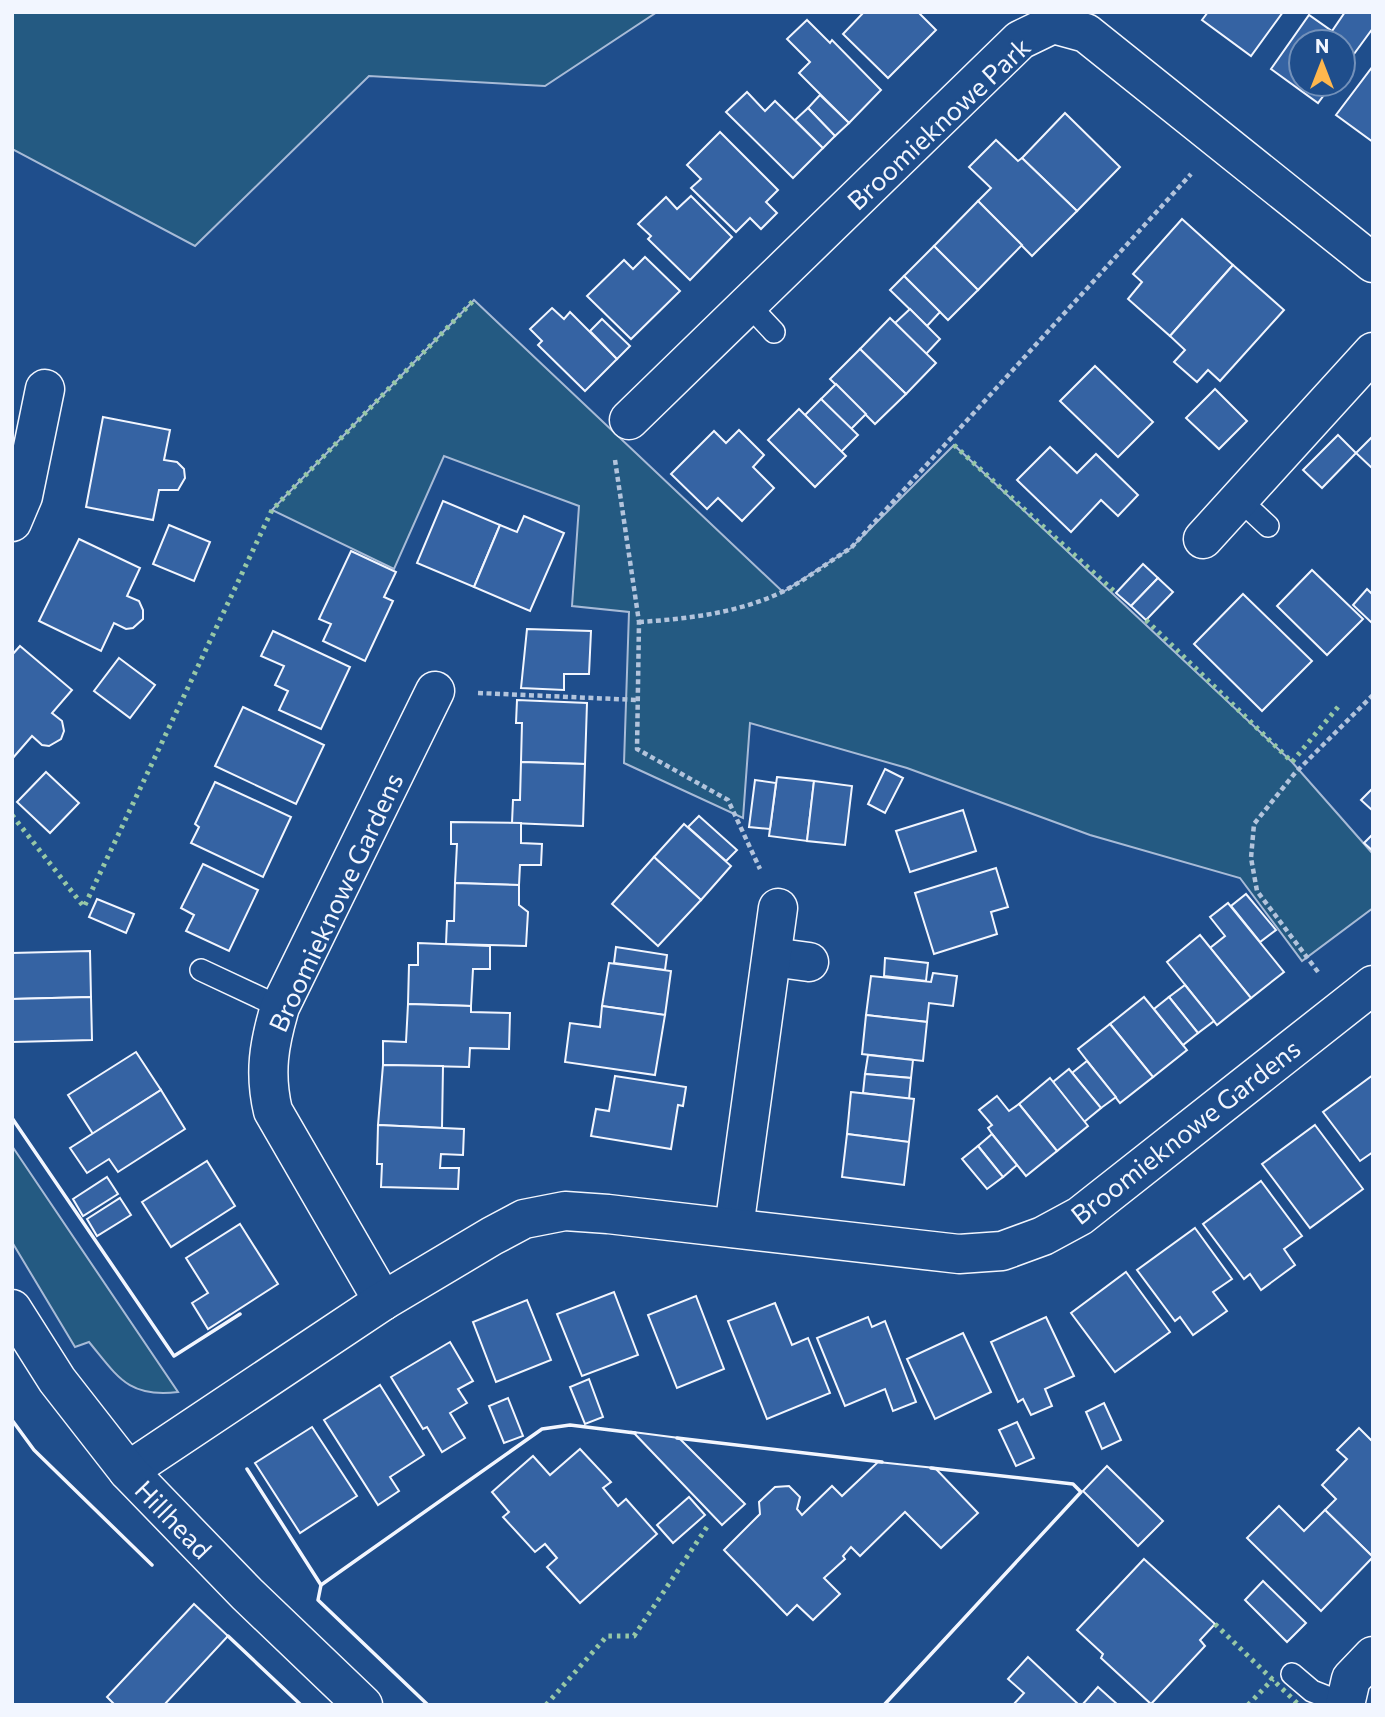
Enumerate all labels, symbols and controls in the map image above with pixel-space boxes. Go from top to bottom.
north arrow [1287,28,1357,98]
street label: Broomieknowe Park [840,30,1036,216]
text: N [1315,34,1329,57]
street label: Broomieknowe Gardens [261,768,409,1036]
street label: Broomieknowe Gardens [1064,1032,1306,1230]
street label: Hillhead [129,1473,219,1565]

